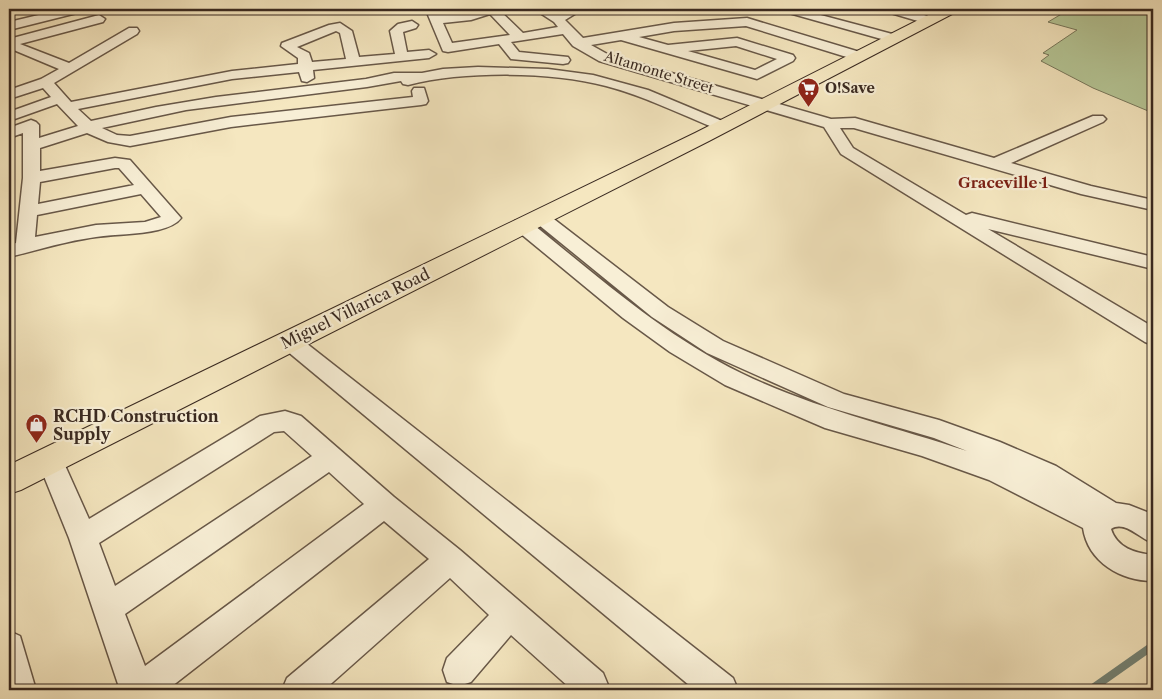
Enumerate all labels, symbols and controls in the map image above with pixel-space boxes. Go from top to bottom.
street label: Altamonte Street [601,47,716,97]
supermarket icon: O!Save [797,76,821,107]
place label: O!Save [825,79,875,97]
district label: Graceville 1 [958,173,1048,192]
street label: Miguel Villarica Road [277,263,433,353]
place label: RCHD Construction Supply [53,406,219,444]
shop icon: RCHD Construction Supply [25,413,49,444]

